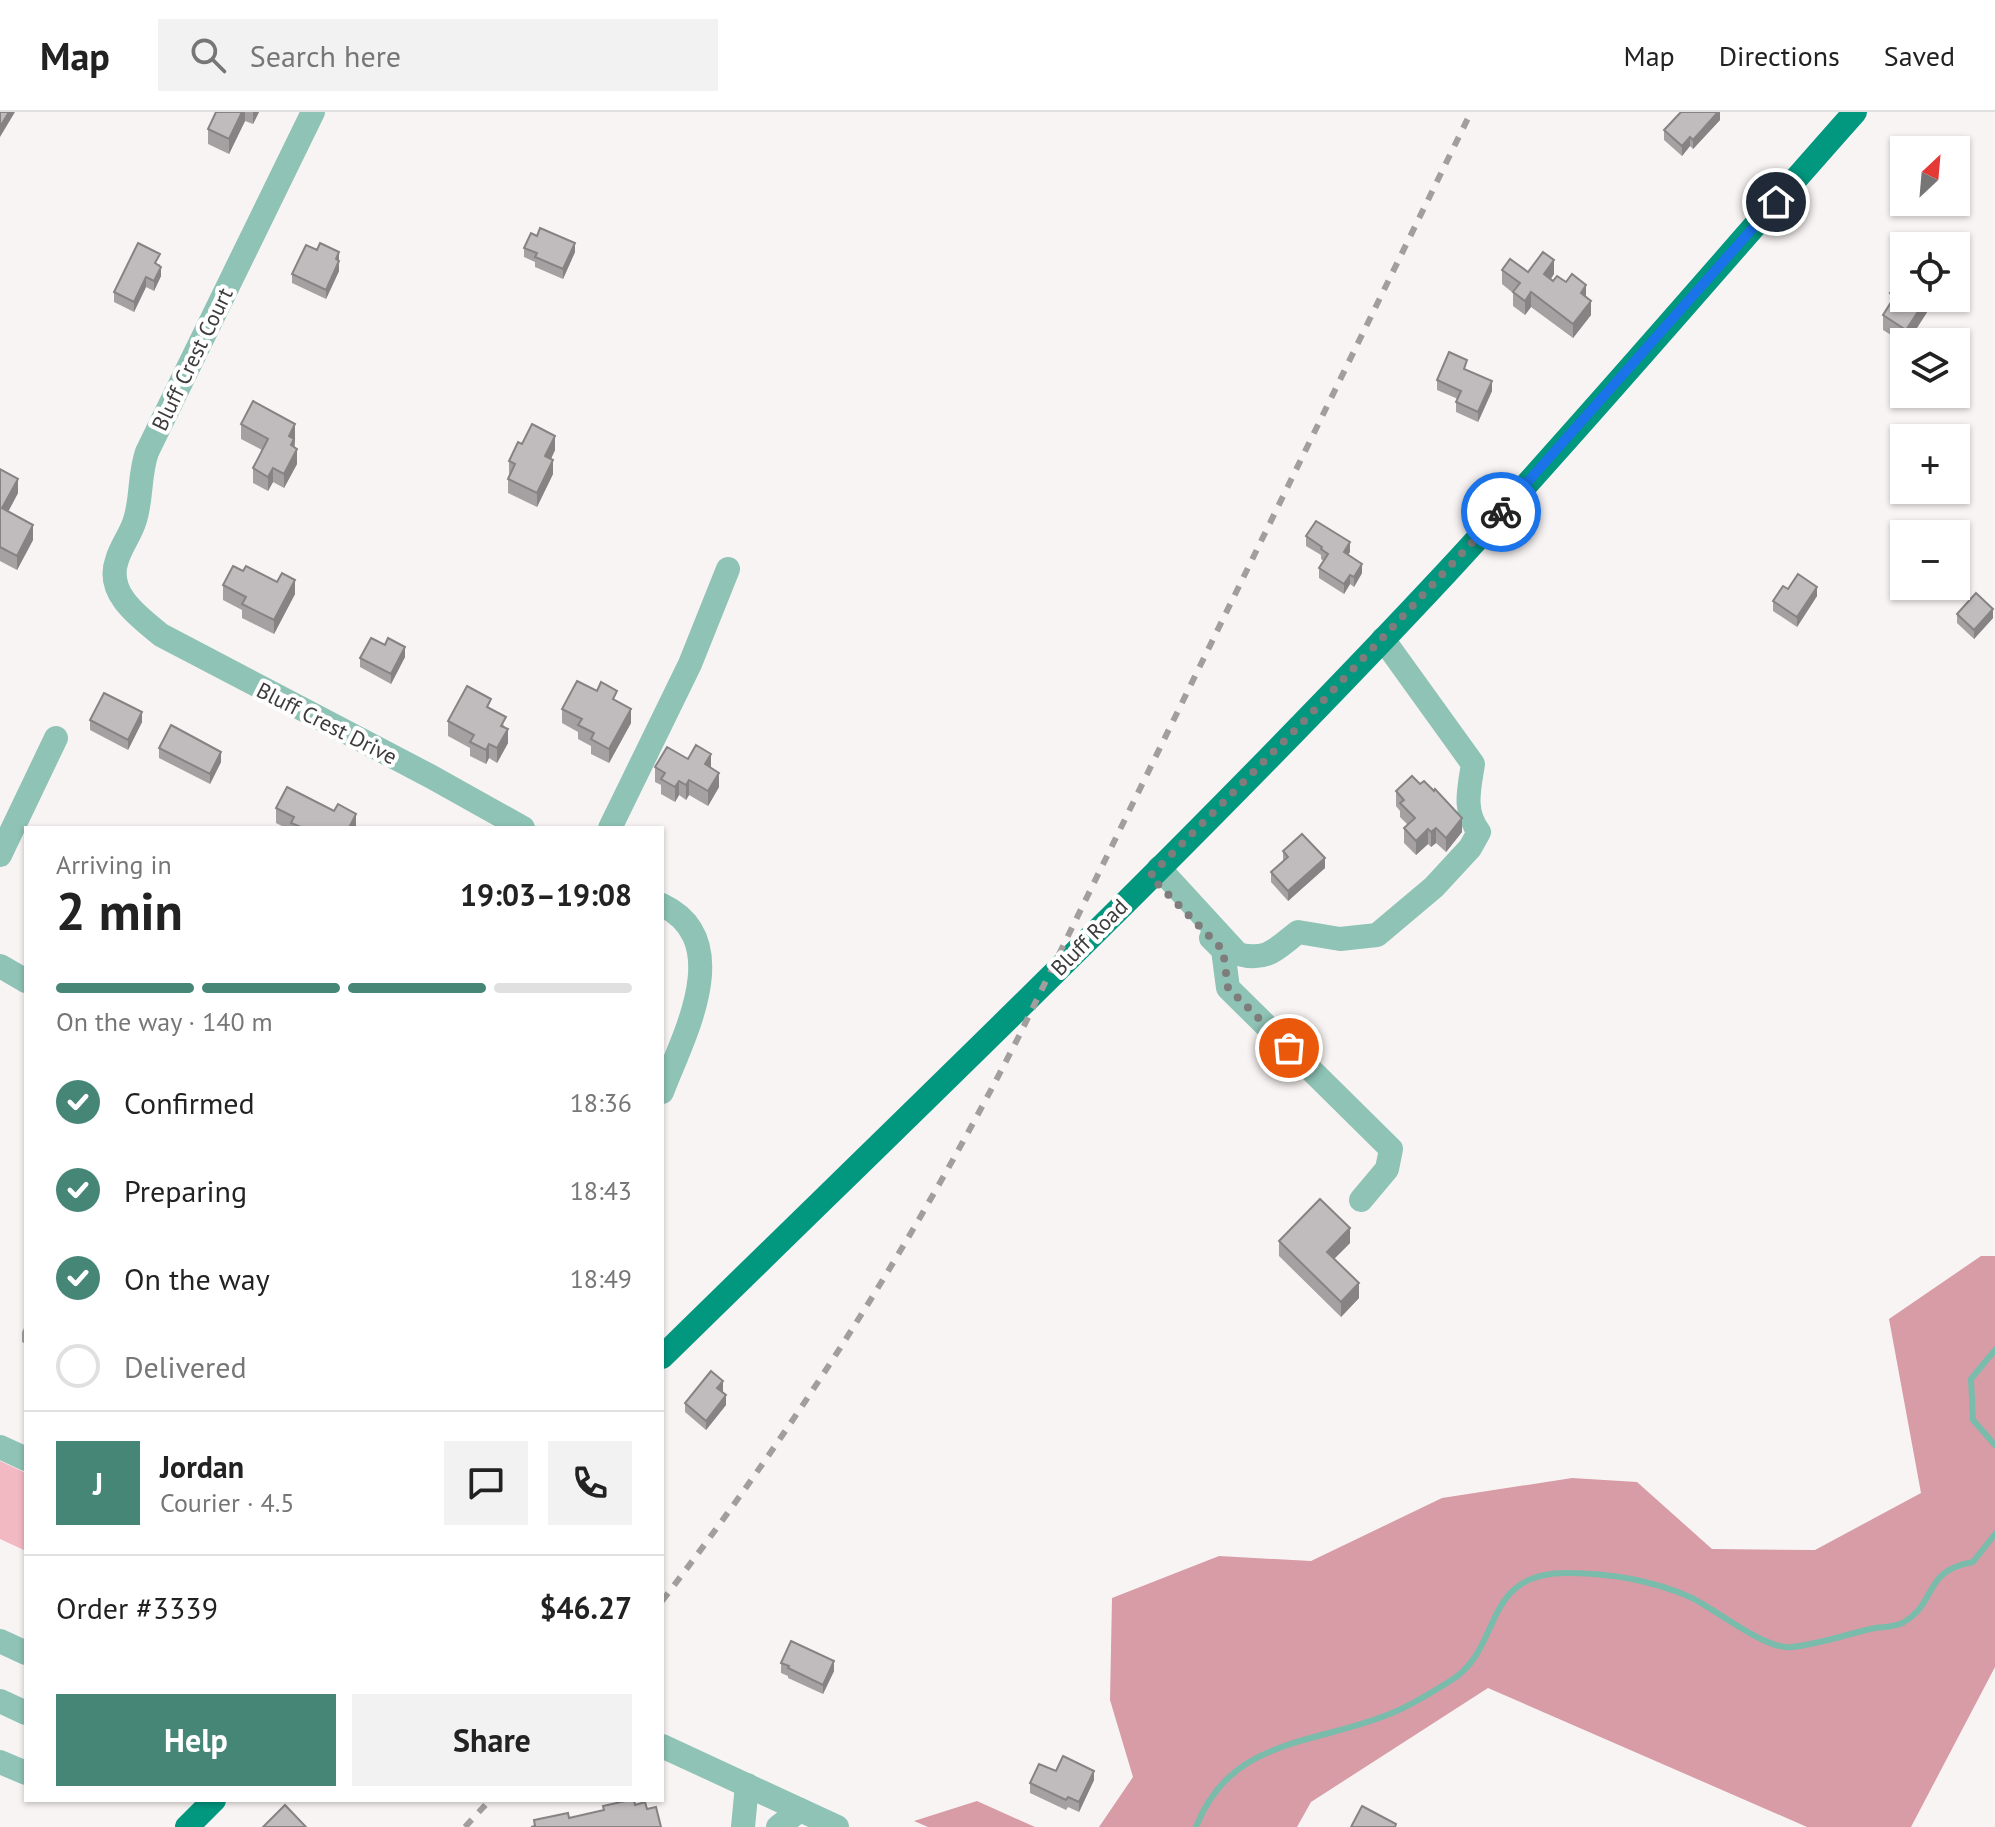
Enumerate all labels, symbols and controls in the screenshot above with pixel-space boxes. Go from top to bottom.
search box [158,19,718,91]
text: Map [40,31,110,80]
icon: search [186,33,230,77]
text: Search here [250,36,401,75]
text: Map [1624,37,1675,74]
text: Directions [1719,37,1840,74]
text: Saved [1884,37,1955,74]
north arrow [1890,136,1970,216]
map controls [1890,136,1970,600]
pin [1742,168,1810,236]
icon: home [1754,180,1798,224]
button: locate [1890,232,1970,312]
street label: Bluff Crest Court [145,282,239,435]
button: layers [1890,328,1970,408]
button: + [1890,424,1970,504]
courier [1461,472,1541,552]
icon: bike [1479,490,1523,534]
button: − [1890,520,1970,600]
street label: Bluff Crest Drive [252,676,402,770]
text: Arriving in [56,848,172,881]
text: 19:03–19:08 [460,875,632,914]
text: 2 min [56,877,183,944]
street label: Bluff Road [1045,893,1133,981]
text: On the way · 140 m [56,1005,273,1038]
pin [1255,1014,1323,1082]
icon: bag [1267,1026,1311,1070]
icon: check [56,1080,100,1124]
text: Confirmed [124,1083,255,1122]
text: 18:36 [570,1086,632,1119]
icon: check [56,1168,100,1212]
text: Preparing [124,1171,247,1210]
text: 18:43 [570,1174,632,1207]
icon: check [56,1256,100,1300]
text: On the way [124,1259,270,1298]
text: 18:49 [570,1262,632,1295]
text: Delivered [124,1347,247,1386]
button: chat [444,1441,528,1525]
button: phone [548,1441,632,1525]
text: Jordan [160,1447,244,1486]
text: J [93,1464,103,1503]
text: Courier · 4.5 [160,1486,294,1519]
text: Order #3339 [56,1588,218,1627]
text: $46.27 [540,1588,632,1627]
button: Help [56,1694,336,1786]
button: Share [352,1694,632,1786]

